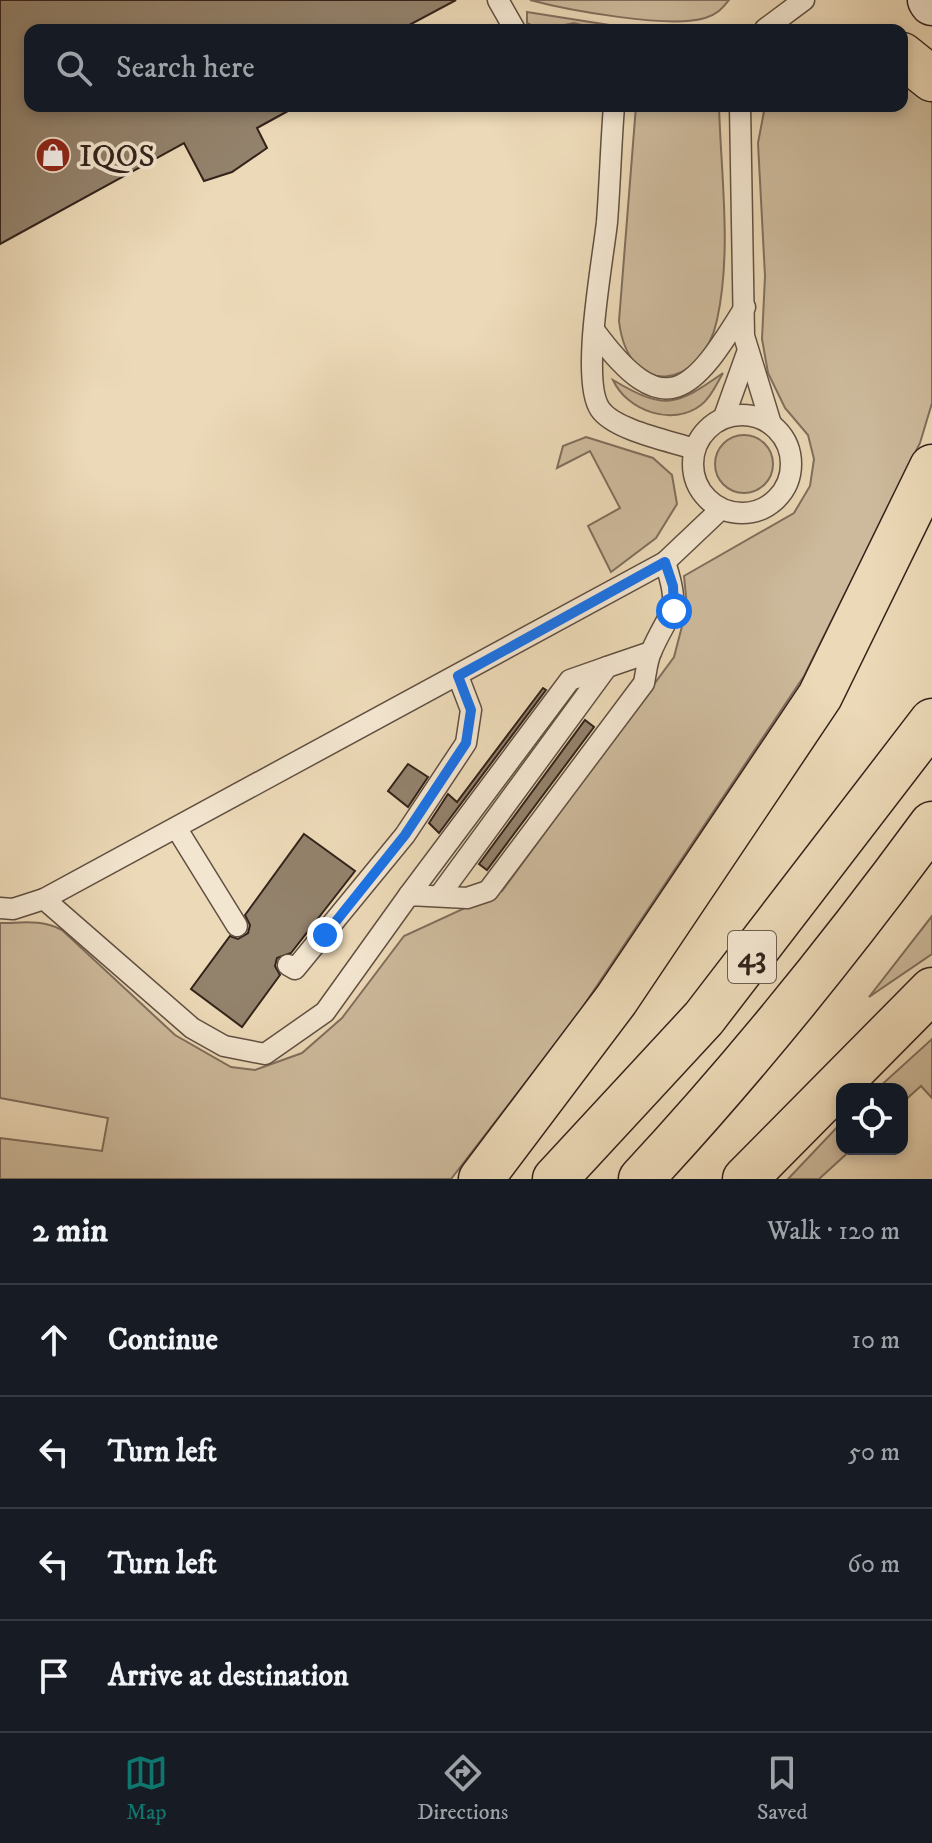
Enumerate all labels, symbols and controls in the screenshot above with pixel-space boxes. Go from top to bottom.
search box [24,24,908,112]
icon: search [52,46,96,90]
text: Search here [116,50,255,87]
shop icon: IQOS [34,136,72,174]
place label: IQOS [79,137,155,177]
route start [656,593,692,629]
route end [307,917,343,953]
road number: 43 [728,931,776,983]
map controls [836,1083,908,1155]
button: locate [836,1083,908,1155]
text: 2 min [32,1210,108,1252]
text: Walk · 120 m [767,1215,900,1248]
icon: ahead [32,1318,76,1362]
text: Continue [108,1322,218,1359]
text: 10 m [851,1324,900,1357]
icon: left [32,1430,76,1474]
text: Turn left [108,1434,217,1471]
text: 50 m [848,1436,900,1469]
icon: left [32,1542,76,1586]
text: Turn left [108,1546,217,1583]
text: 60 m [847,1548,900,1581]
icon: arrive [32,1654,76,1698]
text: Arrive at destination [108,1658,349,1695]
tab: Map [124,1751,168,1826]
tab: Directions [417,1751,508,1826]
tab: Saved [757,1751,808,1826]

